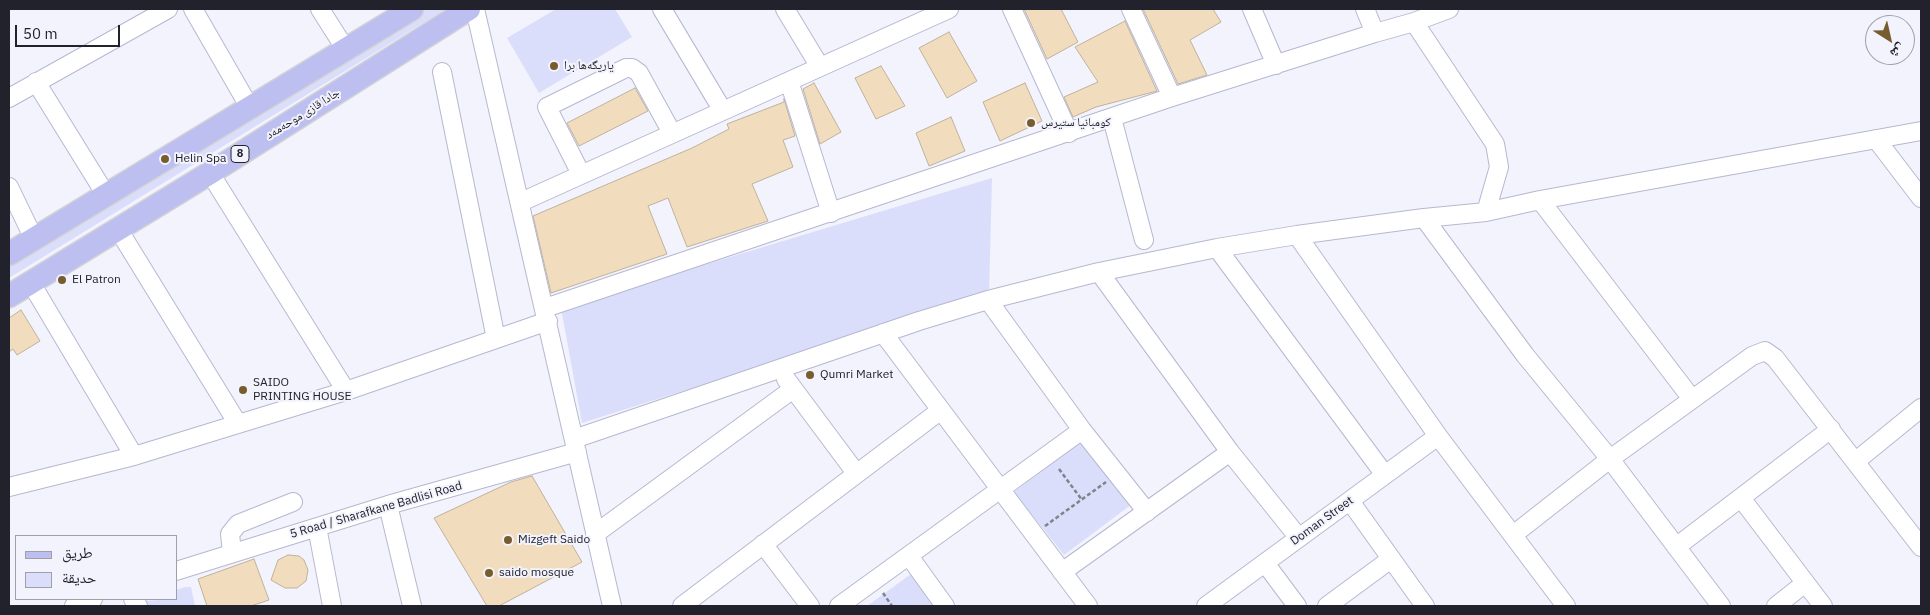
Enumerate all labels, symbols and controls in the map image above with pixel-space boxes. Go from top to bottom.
scale bar [18,15,122,47]
north arrow [1865,15,1915,65]
text: 50 m [23,24,58,43]
text: ش [1887,40,1909,63]
place label: یاریگەها برا [564,59,614,73]
marker: یاریگەها برا [548,60,560,72]
street label: جادا قازی موحەمەد [263,86,343,142]
place label: كومبانيا ستيرس [1041,116,1111,130]
marker: كومبانيا ستيرس [1025,117,1037,129]
road number: 8 [231,146,249,162]
place label: Helin Spa [175,152,226,166]
marker: Helin Spa [159,153,171,165]
place label: El Patron [72,273,121,287]
marker: El Patron [56,274,68,286]
place label: Qumri Market [820,368,893,382]
marker: Qumri Market [804,369,816,381]
place label: SAIDO PRINTING HOUSE [253,376,352,404]
marker: SAIDO PRINTING HOUSE [237,384,249,396]
street label: 5 Road / Sharafkane Badlisi Road [288,478,464,542]
street label: Doman Street [1288,493,1356,549]
place label: Mizgeft Saido [518,533,590,547]
marker: Mizgeft Saido [502,534,514,546]
legend [15,535,178,600]
text: طريق [62,543,93,562]
place label: saido mosque [499,566,574,580]
marker: saido mosque [483,567,495,579]
text: حديقة [62,568,96,587]

